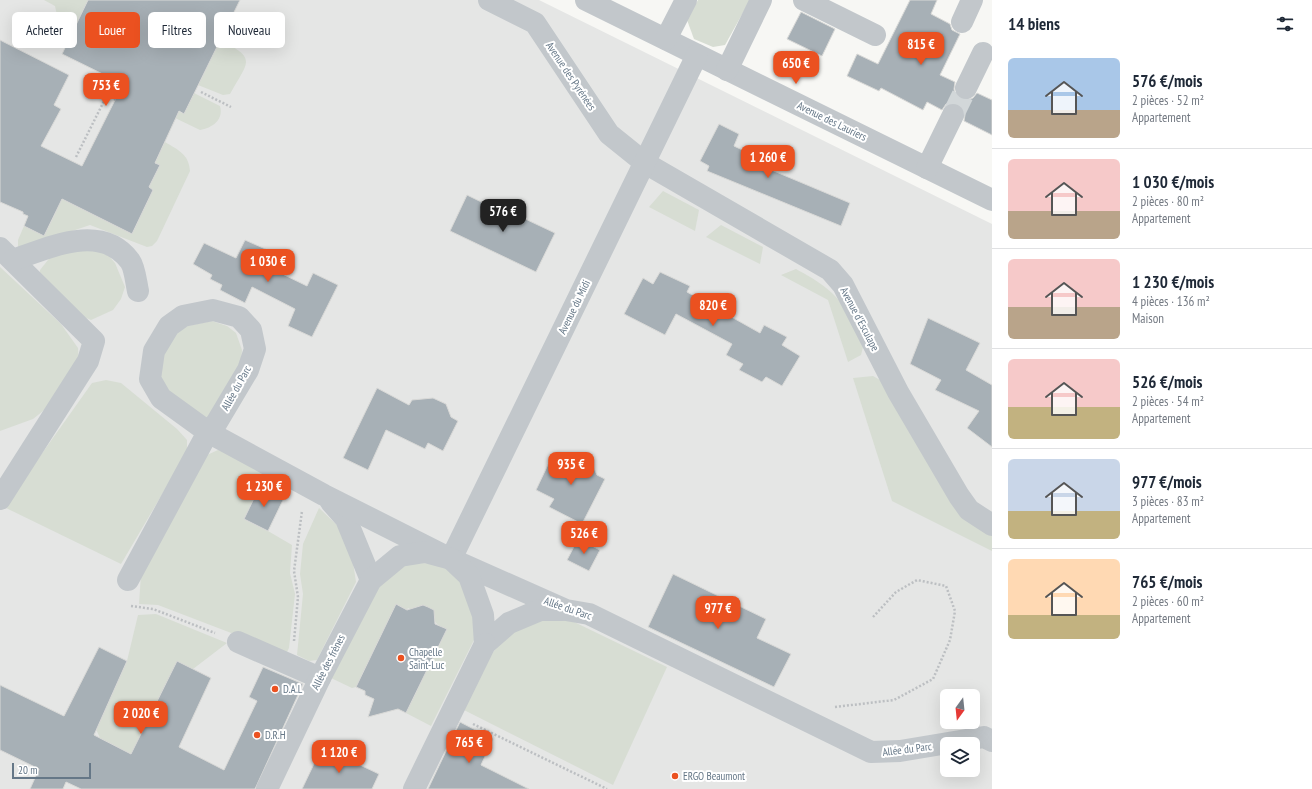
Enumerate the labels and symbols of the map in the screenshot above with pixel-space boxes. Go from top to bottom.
pin: 815 € [893,32,949,66]
street label: Avenue des Pyrénées [543,39,599,113]
pin: 650 € [768,51,824,85]
pin: 753 € [78,73,134,107]
street label: Avenue des Lauriers [795,98,869,144]
pin: 1 260 € [731,145,805,179]
pin: 576 € [475,199,531,233]
pin: 1 030 € [231,249,305,283]
street label: Avenue du Midi [555,278,593,336]
street label: Avenue d'Esculape [837,285,883,354]
pin: 820 € [685,293,741,327]
street label: Allée du Parc [218,363,254,413]
pin: 935 € [543,452,599,486]
pin: 1 230 € [227,474,301,508]
pin: 526 € [556,521,612,555]
street label: Allée du Parc [542,593,594,623]
pin: 977 € [690,596,746,630]
street label: Allée des frènes [308,632,348,692]
place label: Chapelle Saint-Luc [409,645,444,672]
marker: Chapelle Saint-Luc [396,653,406,663]
place label: D.A.L [283,682,303,696]
marker: D.A.L [270,684,280,694]
north arrow [940,689,980,729]
pin: 2 020 € [104,701,178,735]
place label: D.R.H [265,728,286,742]
marker: D.R.H [252,730,262,740]
pin: 765 € [441,730,497,764]
street label: Allée du Parc [882,739,933,759]
pin: 1 120 € [302,740,376,774]
scale bar [12,761,91,780]
place label: ERGO Beaumont [683,769,745,783]
marker: ERGO Beaumont [670,771,680,781]

